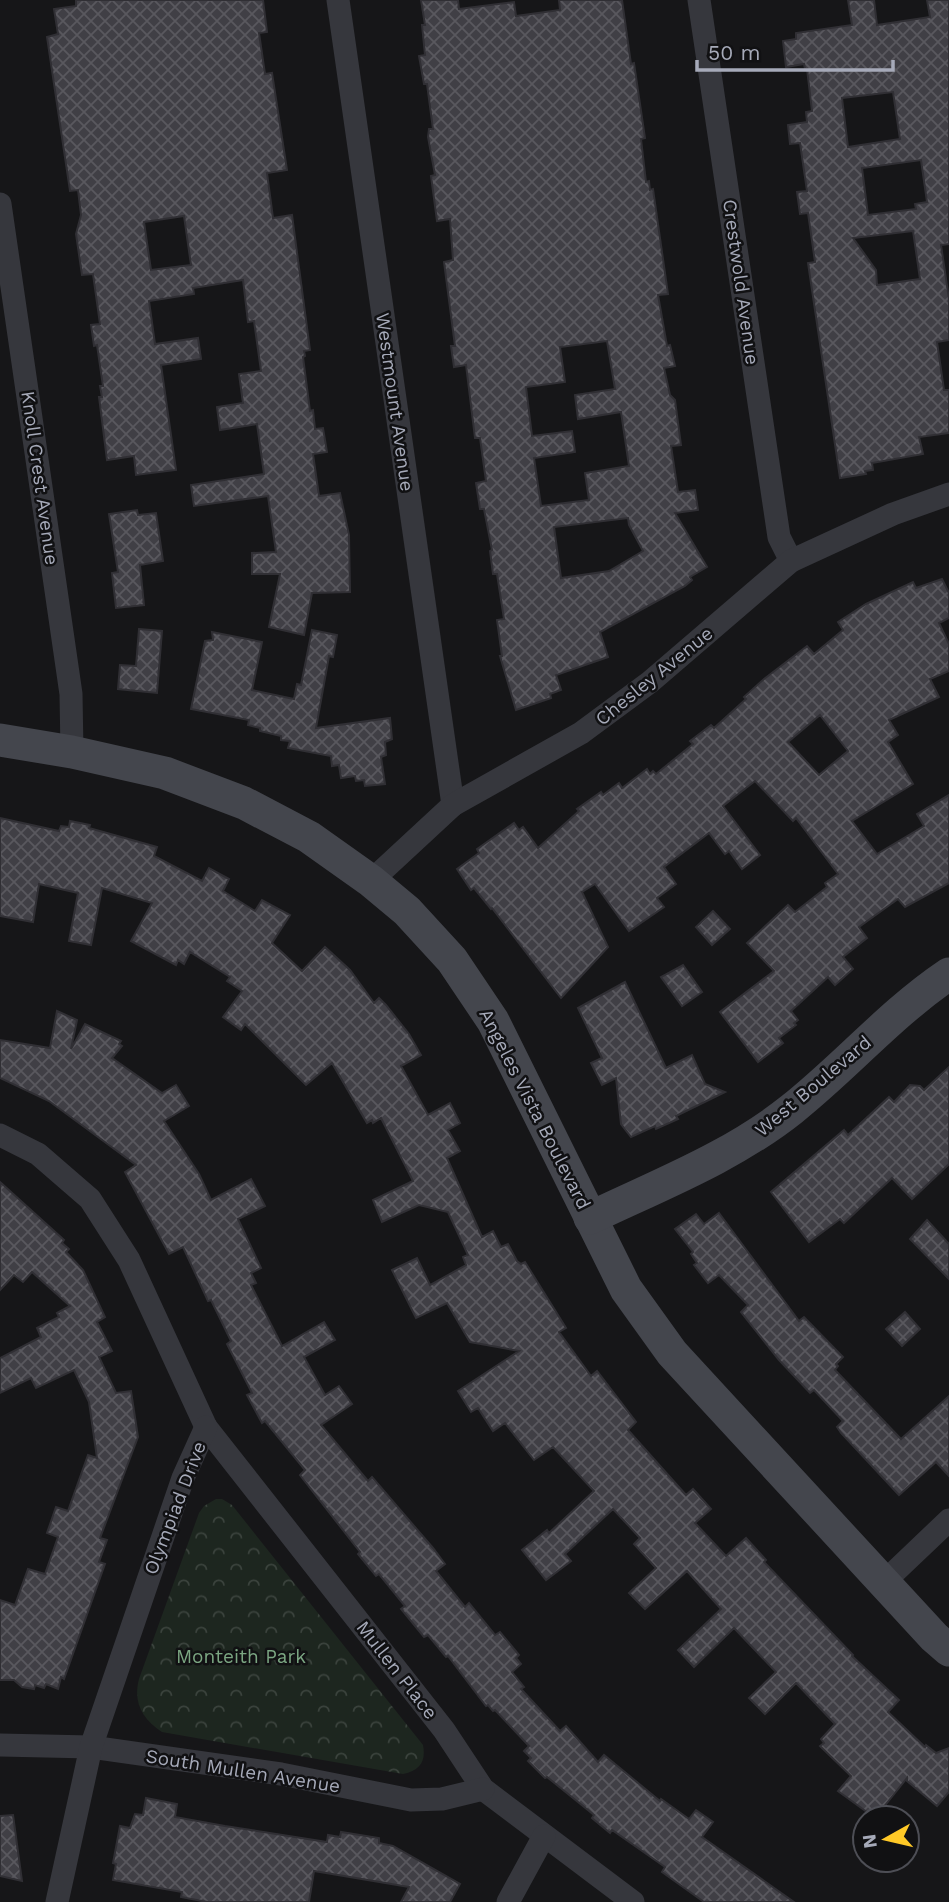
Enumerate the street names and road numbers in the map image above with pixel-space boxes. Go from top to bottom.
street label: Crestwold Avenue [718,198,764,366]
street label: Westmount Avenue [371,311,419,493]
street label: Knoll Crest Avenue [16,390,64,566]
street label: Chesley Avenue [591,622,717,730]
street label: Angeles Vista Boulevard [474,1005,596,1213]
street label: West Boulevard [750,1031,876,1141]
street label: Olympiad Drive [139,1438,211,1578]
street label: Mullen Place [351,1616,443,1724]
street label: South Mullen Avenue [144,1744,342,1798]

